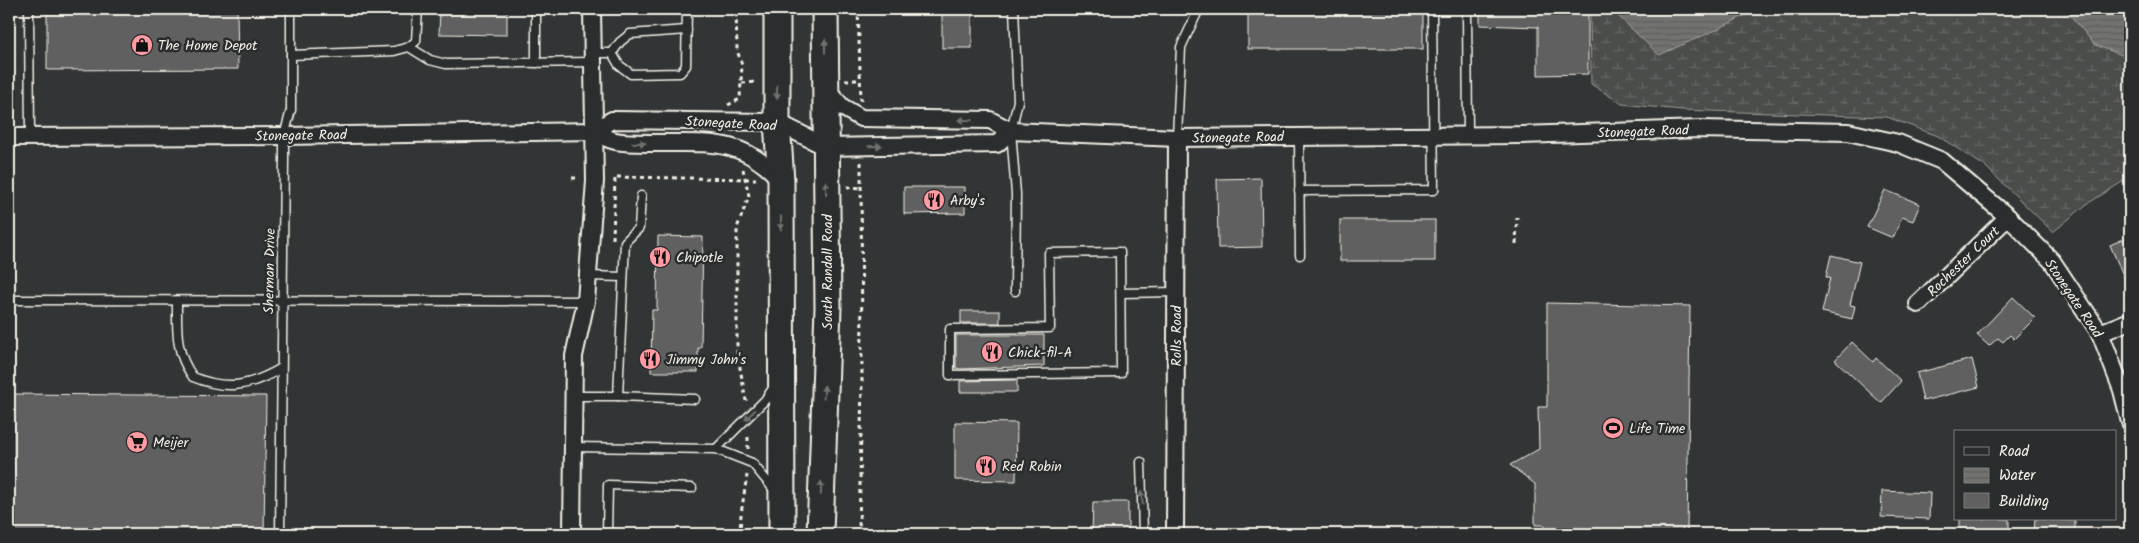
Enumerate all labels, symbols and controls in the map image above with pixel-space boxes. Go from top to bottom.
shop icon: The Home Depot [130,33,154,57]
place label: The Home Depot [158,35,258,57]
one-way arrow [821,37,829,53]
one-way arrow [773,85,781,101]
street label: Stonegate Road [685,111,778,137]
one-way arrow [957,115,973,123]
street label: Stonegate Road [1597,119,1690,145]
street label: Stonegate Road [255,124,348,148]
street label: Stonegate Road [1192,126,1285,150]
one-way arrow [631,139,647,147]
one-way arrow [867,142,883,150]
one-way arrow [822,180,830,196]
restaurant icon: Arby's [922,188,946,212]
place label: Arby's [950,190,985,212]
street label: South Randall Road [817,213,839,330]
one-way arrow [777,216,785,232]
street label: Rochester Court [1922,221,2006,302]
street label: Sherman Drive [258,227,282,314]
restaurant icon: Chipotle [648,245,672,269]
place label: Chipotle [676,247,724,269]
street label: Stonegate Road [2038,254,2108,344]
street label: Rolls Road [1166,304,1188,367]
restaurant icon: Chick-fil-A [980,340,1004,364]
place label: Chick-fil-A [1008,342,1072,364]
restaurant icon: Jimmy John's [638,347,662,371]
place label: Jimmy John's [666,349,746,371]
one-way arrow [821,384,829,400]
one-way arrow [744,409,756,421]
sports icon: Life Time [1601,416,1625,440]
place label: Life Time [1629,418,1686,440]
supermarket icon: Meijer [125,430,149,454]
legend [1954,430,2116,520]
place label: Meijer [153,432,190,454]
text: Road [1999,440,2030,464]
restaurant icon: Red Robin [974,454,998,478]
place label: Red Robin [1002,456,1062,478]
text: Water [1999,464,2036,488]
one-way arrow [817,479,825,495]
one-way arrow [1138,490,1146,506]
text: Building [1999,490,2049,514]

